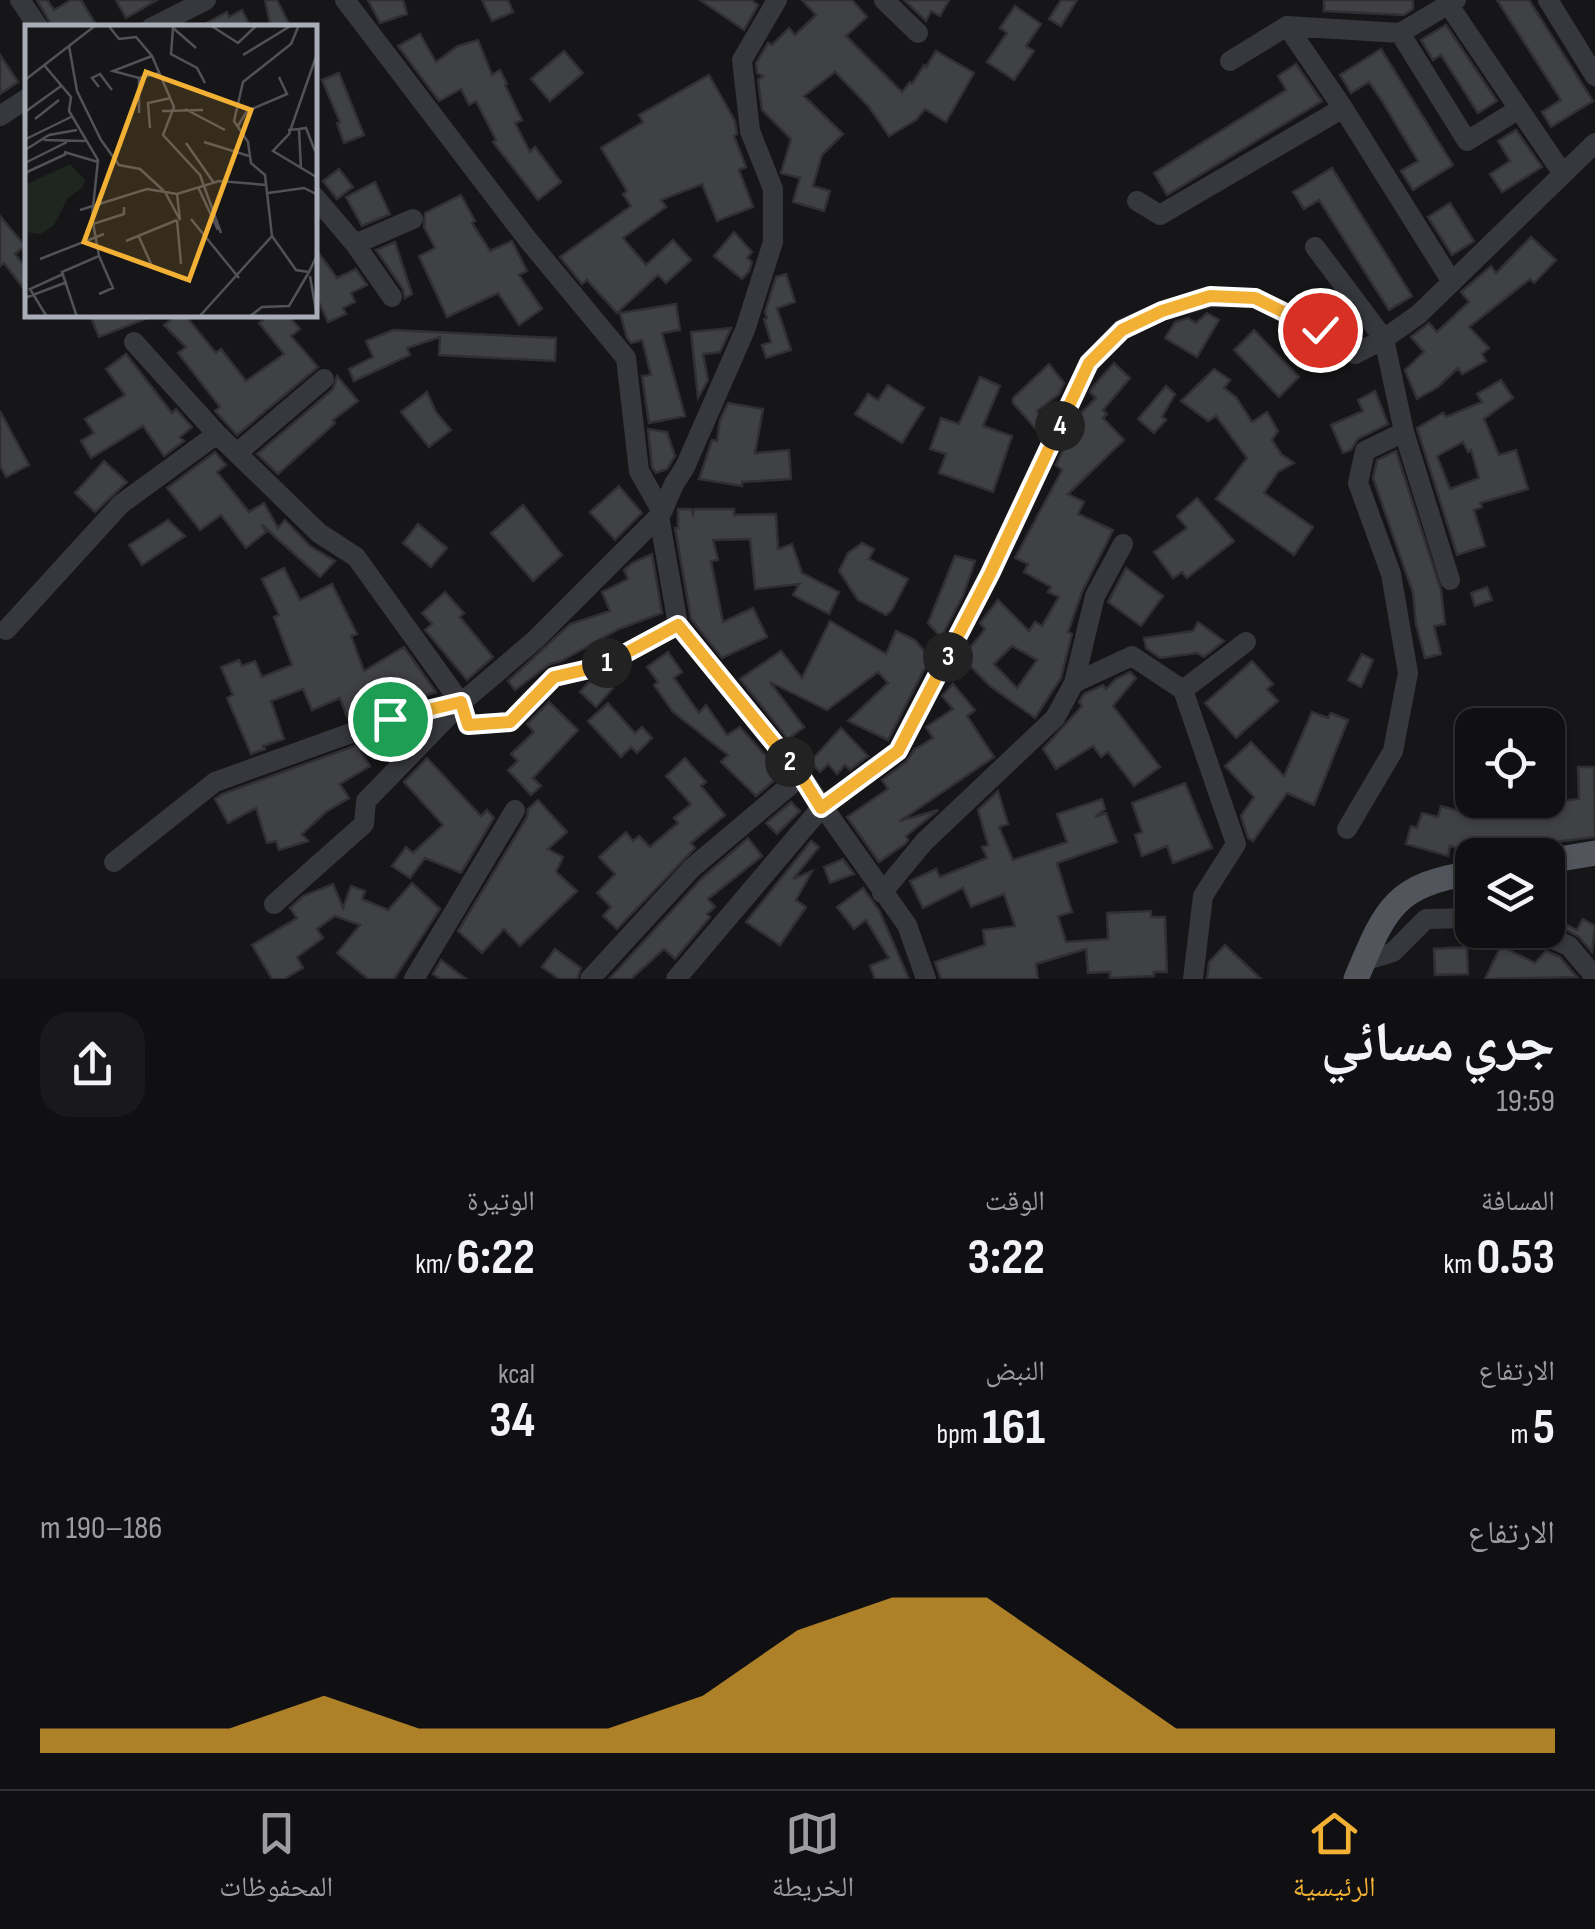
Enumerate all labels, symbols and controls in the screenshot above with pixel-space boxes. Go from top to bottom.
inset map [25,25,318,318]
pin [1278,288,1363,373]
icon: check [1293,303,1348,358]
pin: 4 [1035,401,1085,451]
text: 4 [1053,409,1067,442]
pin: 3 [923,632,973,682]
pin: 1 [582,638,632,688]
text: 3 [942,640,954,673]
text: 1 [602,646,612,679]
pin [348,677,433,762]
icon: arrive [363,692,418,747]
map controls [1455,708,1565,948]
button: locate [1455,708,1565,818]
pin: 2 [765,737,815,787]
text: 2 [784,745,796,778]
button: layers [1455,838,1565,948]
text: جري مسائي [1321,1011,1555,1078]
button: share [40,1012,145,1117]
text: 19:59 [1497,1082,1555,1121]
text: الوتيرة [467,1185,535,1218]
text: الوقت [985,1185,1045,1218]
text: المسافة [1481,1185,1555,1218]
text: 6:22 [456,1228,535,1288]
text: 3:22 [968,1228,1045,1288]
text: 0.53 [1477,1228,1555,1288]
text: /km [415,1248,456,1281]
text: km [1443,1248,1477,1281]
text: النبض [985,1355,1045,1388]
text: الارتفاع [1479,1355,1555,1388]
text: kcal [498,1358,535,1391]
text: 34 [489,1391,535,1451]
text: 161 [982,1398,1045,1458]
text: 5 [1533,1398,1555,1458]
text: bpm [937,1418,982,1451]
text: m [1511,1418,1533,1451]
text: 186–190 m [40,1509,162,1548]
text: الارتفاع [1468,1514,1555,1553]
tab: المحفوظات [219,1806,333,1914]
tab: الخريطة [772,1806,854,1914]
tab: الرئيسية [1293,1806,1376,1914]

